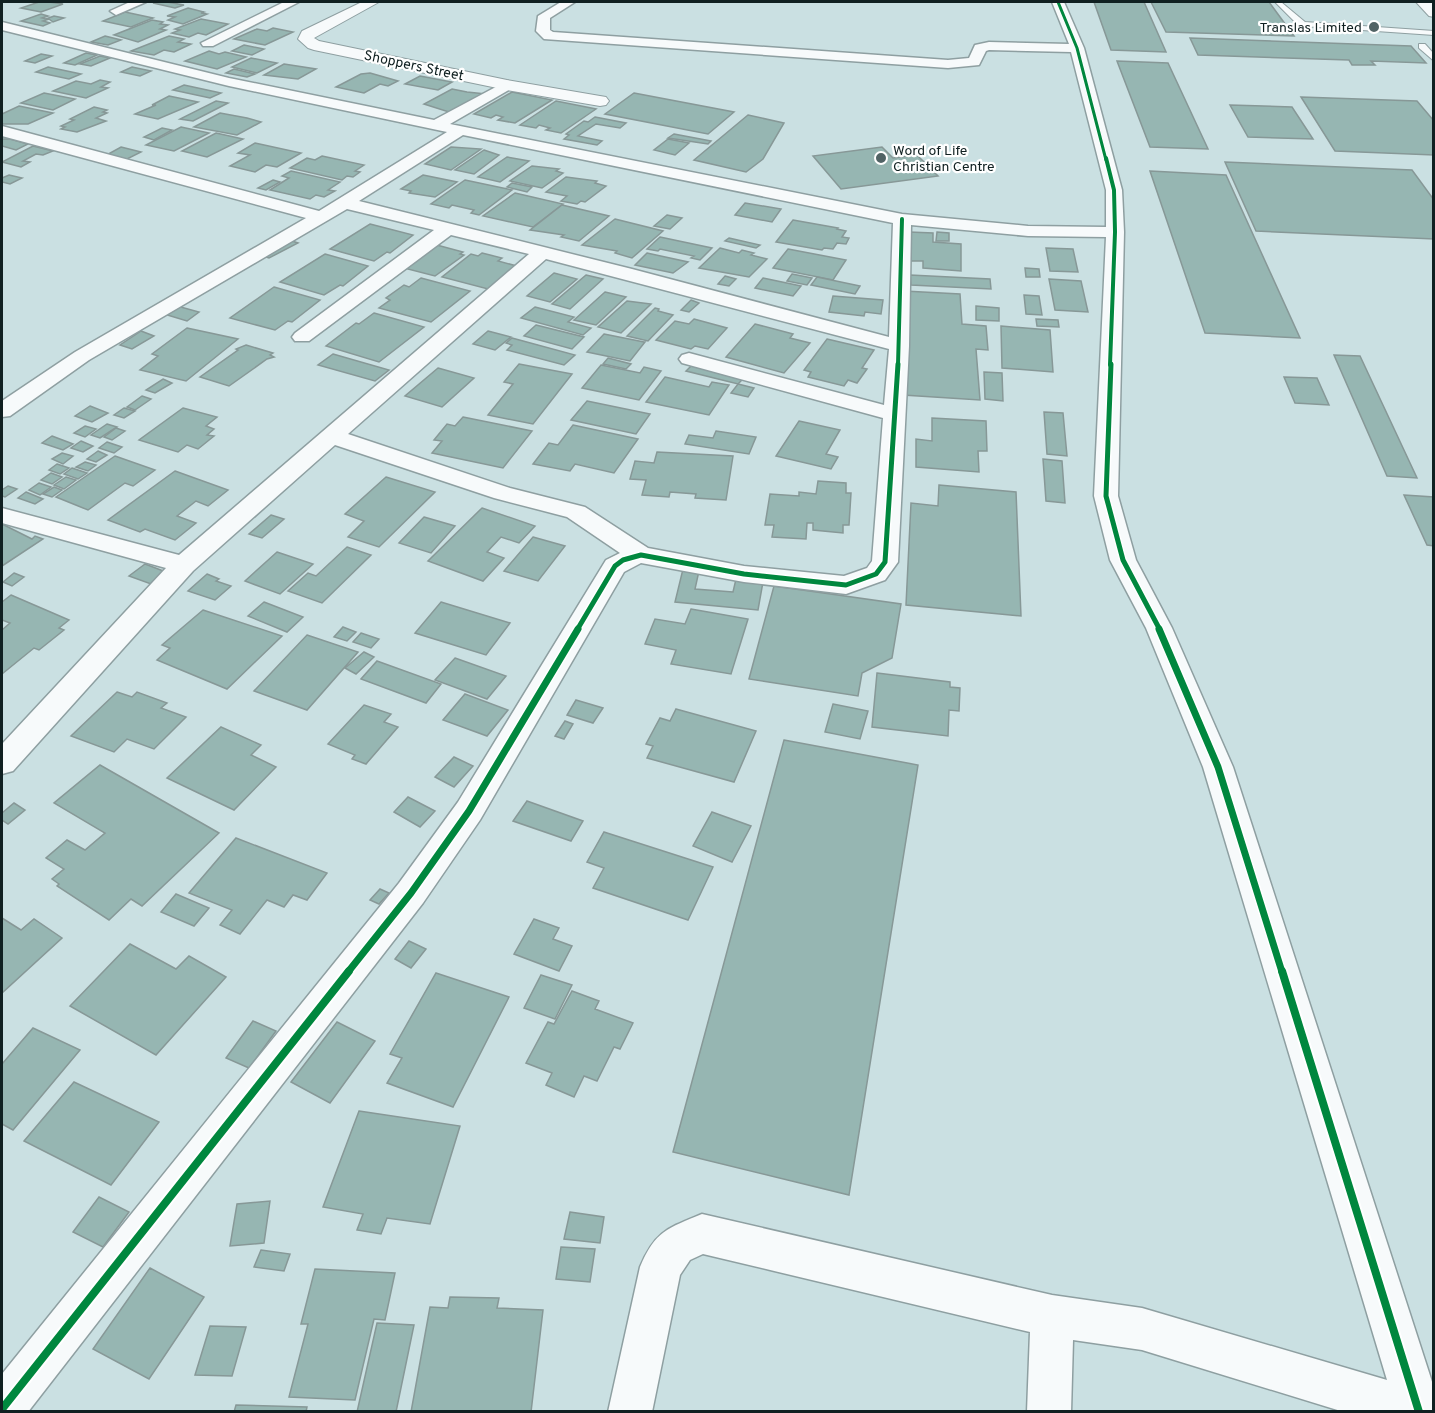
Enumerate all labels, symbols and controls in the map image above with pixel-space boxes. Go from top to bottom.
place label: Translas Limited [1259,20,1362,37]
marker: Translas Limited [1367,20,1381,34]
street label: Shoppers Street [362,48,465,85]
place label: Word of Life Christian Centre [893,143,995,176]
marker: Word of Life Christian Centre [874,151,888,165]

